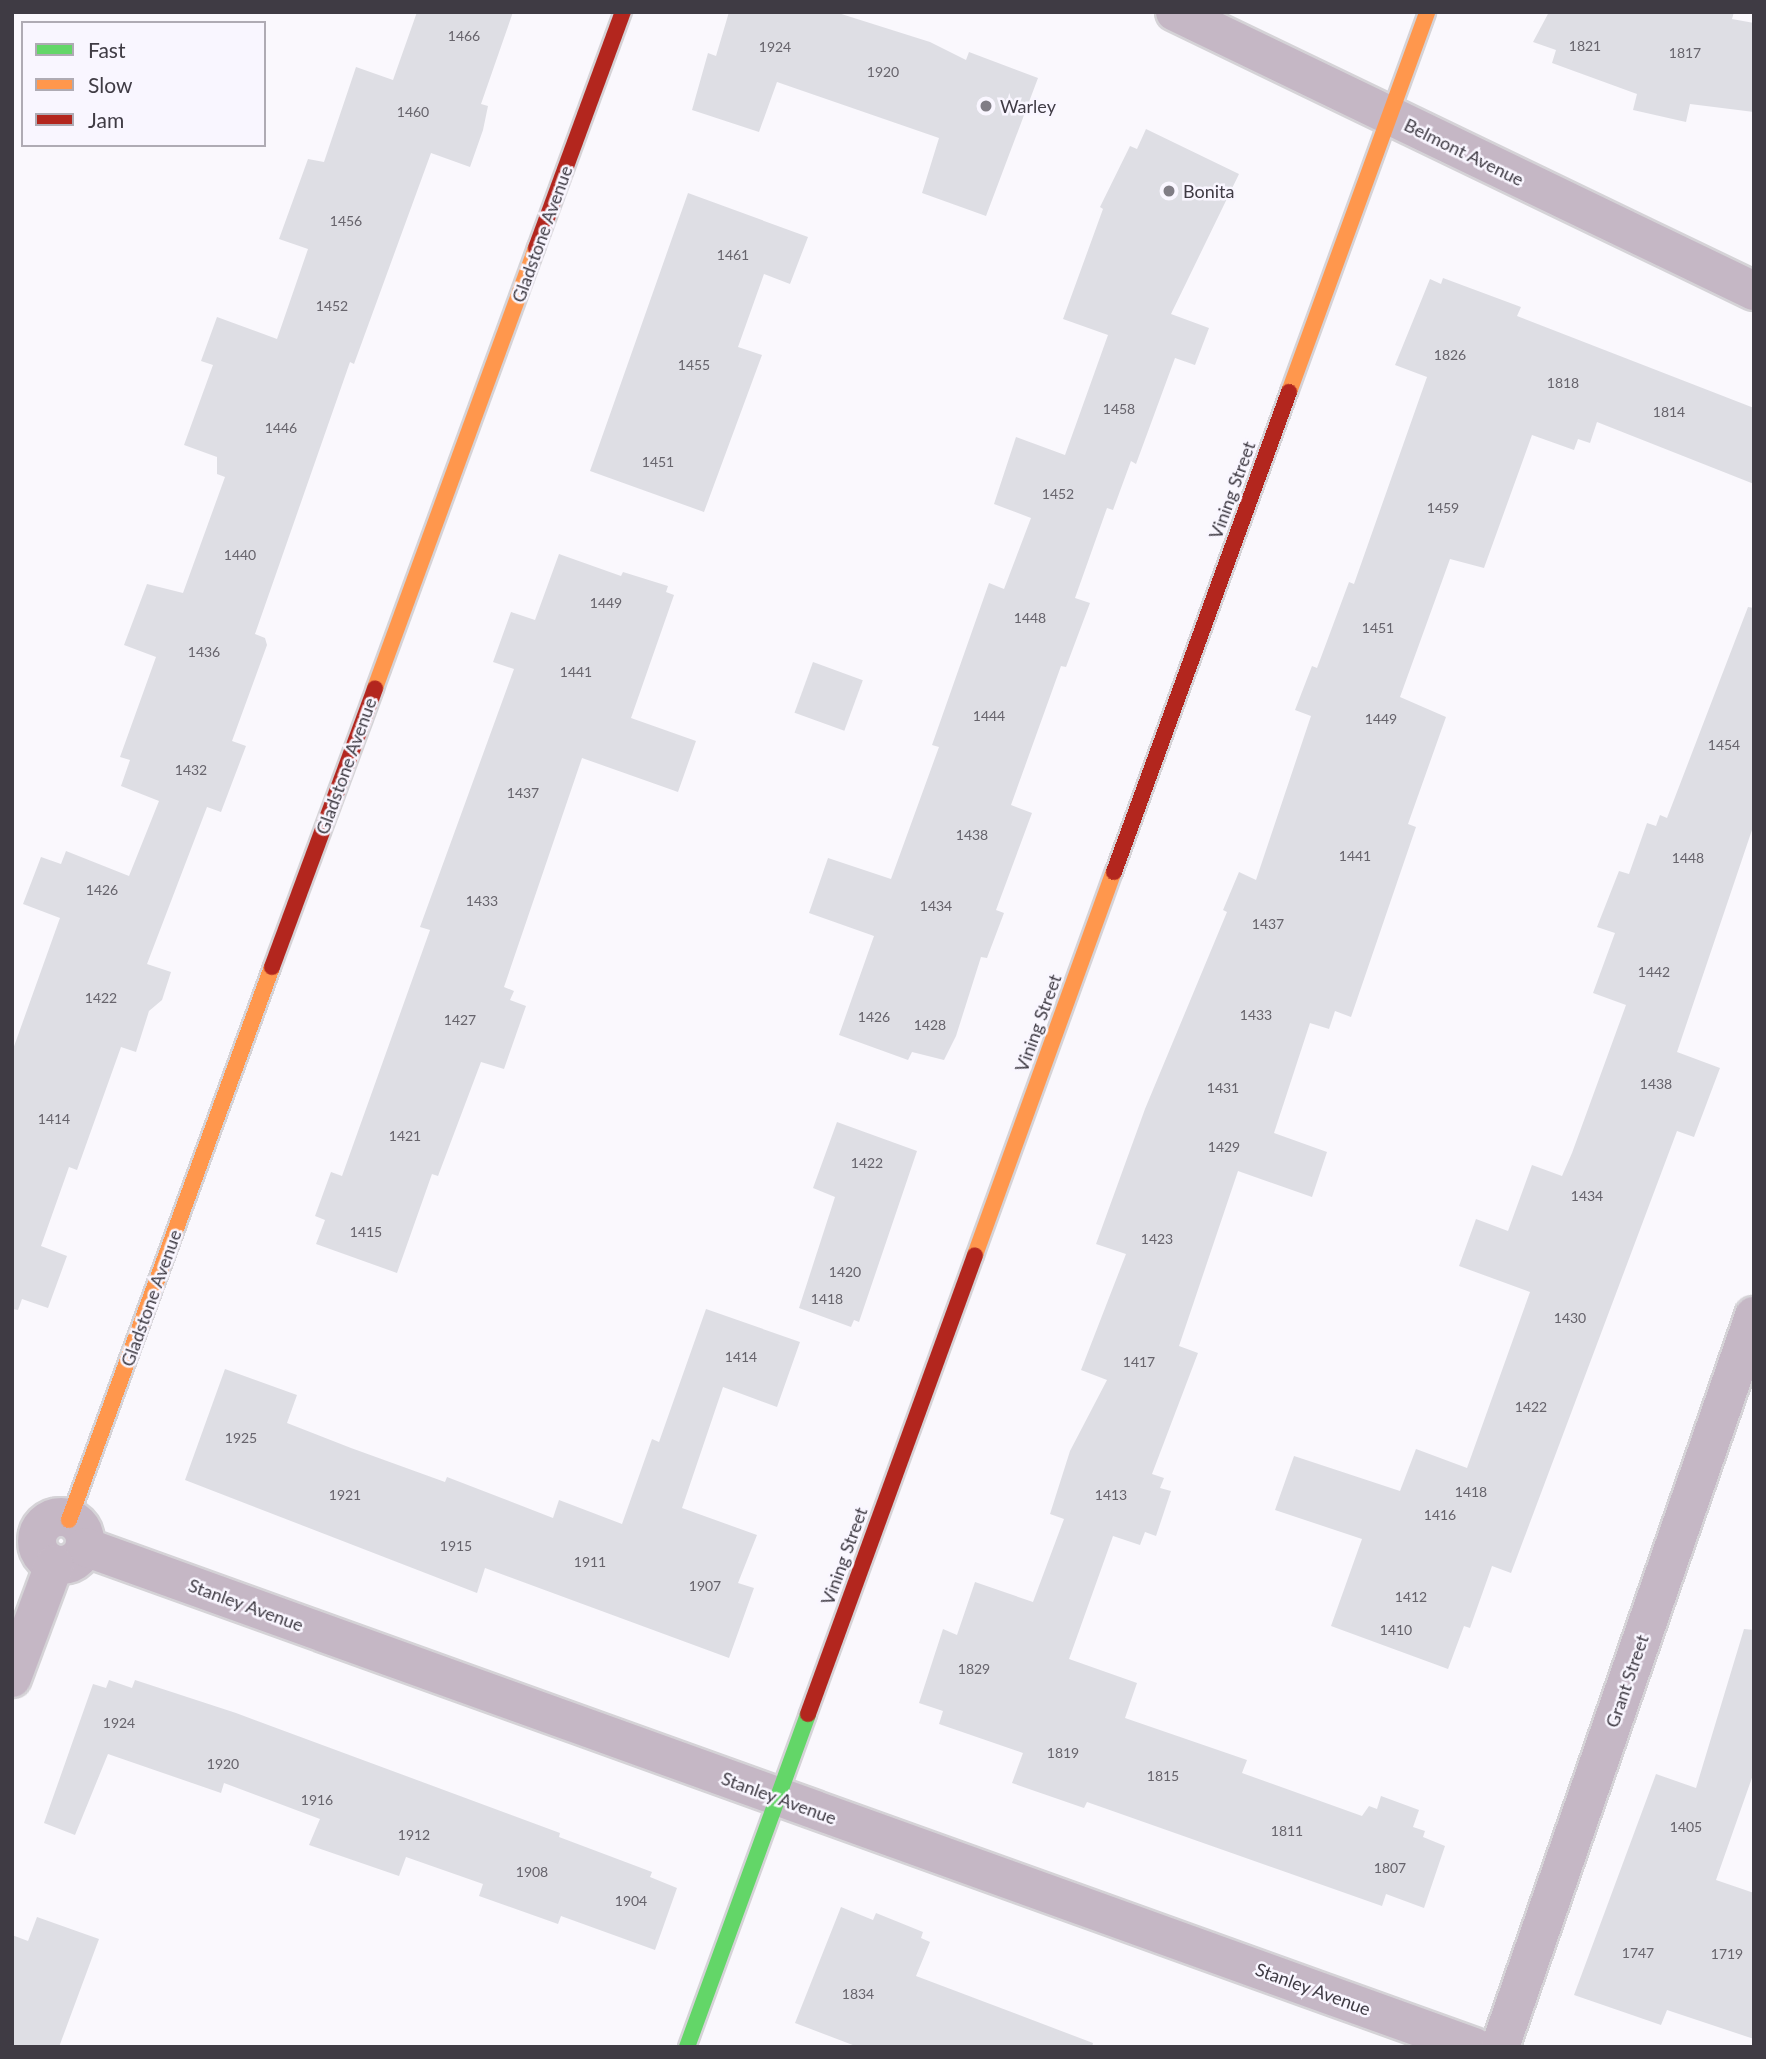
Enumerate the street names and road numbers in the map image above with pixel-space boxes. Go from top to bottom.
street label: Belmont Avenue [1400,114,1528,190]
street label: Gladstone Avenue [507,162,577,306]
street label: Vining Street [1204,438,1260,542]
street label: Gladstone Avenue [311,694,381,838]
street label: Vining Street [1010,971,1066,1075]
street label: Gladstone Avenue [116,1226,186,1370]
street label: Vining Street [816,1504,872,1608]
street label: Stanley Avenue [185,1574,307,1636]
street label: Grant Street [1601,1632,1653,1730]
street label: Stanley Avenue [718,1767,840,1829]
street label: Stanley Avenue [1252,1958,1374,2020]

